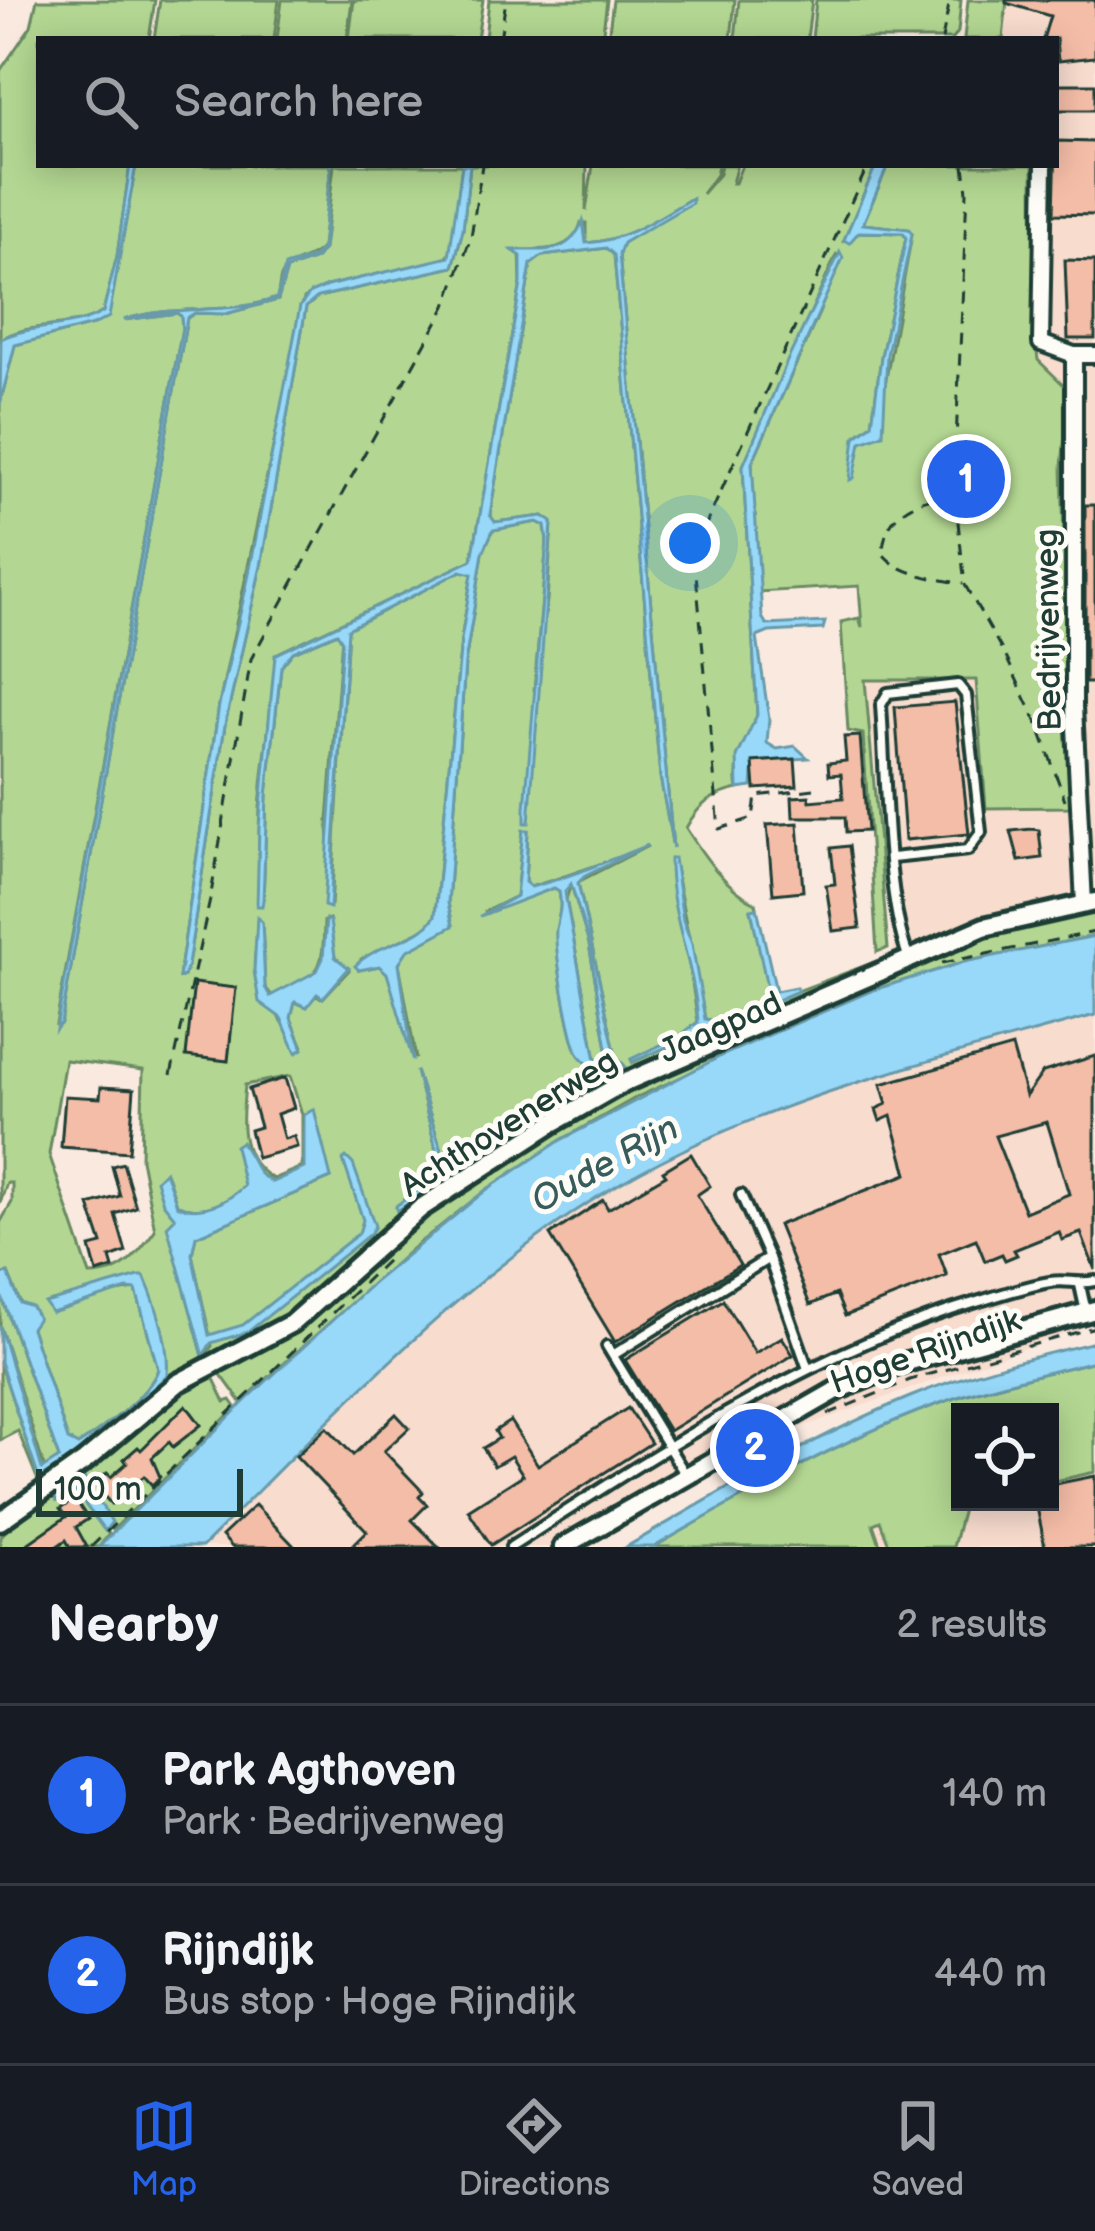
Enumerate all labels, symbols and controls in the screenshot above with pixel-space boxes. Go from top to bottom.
search box [36,36,1059,168]
icon: search [78,69,144,135]
text: Search here [174,75,423,130]
pin: 1 [927,434,1005,524]
your location [660,513,720,573]
street label: Bedrijvenweg [1027,528,1071,732]
street label: Jaagpad [653,983,788,1072]
street label: Achthovenerweg [393,1041,625,1206]
water label: Oude Rijn [524,1107,686,1223]
street label: Hoge Rijndijk [825,1300,1027,1403]
pin: 2 [716,1403,794,1493]
map controls [951,1403,1059,1511]
button: locate [951,1403,1059,1511]
scale bar [36,1463,243,1516]
text: 100 m [54,1470,142,1510]
text: Nearby [48,1595,219,1656]
text: 2 results [896,1602,1047,1649]
text: Park Agthoven [162,1744,457,1799]
text: 1 [79,1771,95,1818]
text: 140 m [942,1771,1047,1818]
text: Park · Bedrijvenweg [162,1799,505,1846]
text: Rijndijk [162,1924,314,1979]
text: 2 [75,1951,99,1998]
text: 440 m [934,1951,1047,1998]
text: Bus stop · Hoge Rijndijk [162,1979,575,2026]
tab: Map [131,2093,197,2205]
tab: Directions [458,2093,610,2205]
tab: Saved [872,2093,964,2205]

